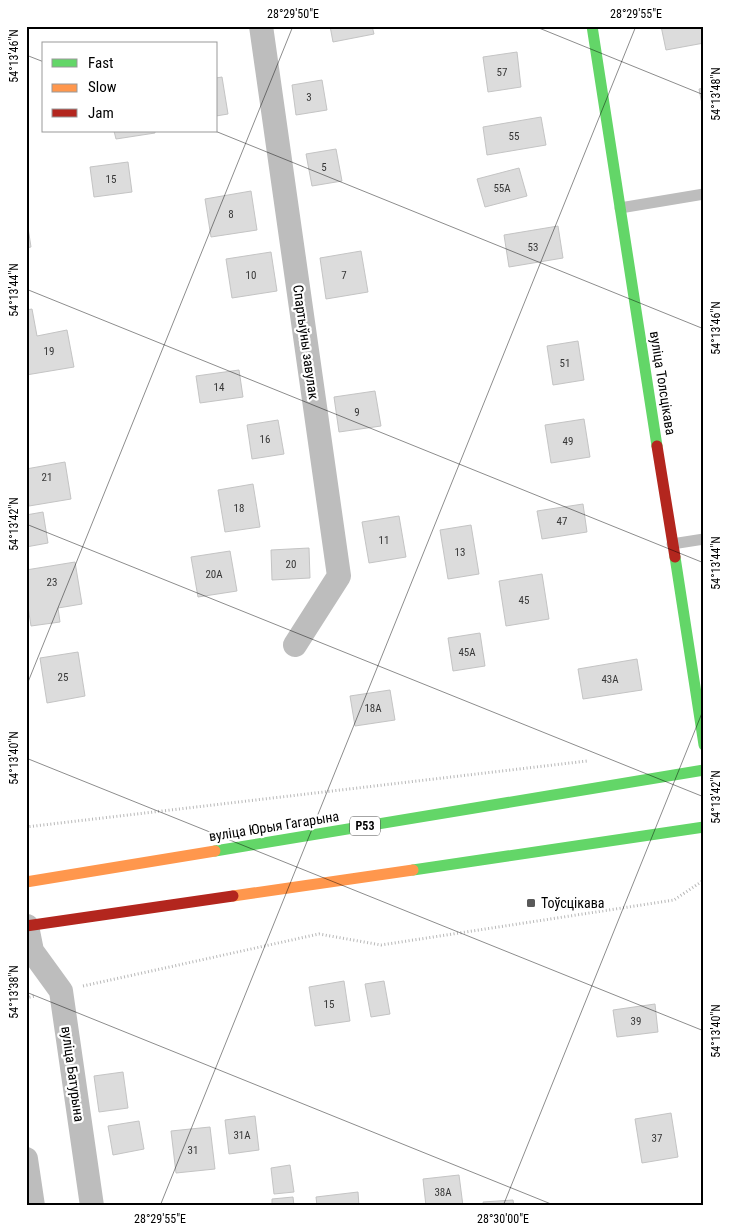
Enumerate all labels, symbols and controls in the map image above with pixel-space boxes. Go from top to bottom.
text: 28°29'50"E [267,7,319,21]
text: 28°29'55"E [610,7,662,21]
text: 54°13'46"N [7,29,21,83]
legend [42,42,218,132]
text: Fast [88,54,113,72]
house number: 57 [497,66,507,79]
text: 54°13'48"N [709,67,723,121]
text: Slow [88,78,117,96]
house number: 3 [306,91,312,104]
text: Jam [88,104,114,122]
house number: 55 [509,130,519,143]
house number: 5 [321,161,327,174]
house number: 15 [106,173,116,186]
house number: 55А [493,182,511,195]
house number: 8 [228,208,234,221]
house number: 53 [528,241,538,254]
text: 54°13'44"N [7,263,21,317]
house number: 10 [246,269,256,282]
house number: 7 [341,269,347,282]
street label: Спартыўны завулак [290,284,322,400]
text: 54°13'46"N [709,301,723,355]
street label: вуліца Толсцікава [647,330,679,436]
house number: 19 [44,345,54,358]
house number: 51 [560,357,570,370]
house number: 14 [214,381,225,394]
house number: 9 [354,406,360,419]
house number: 16 [260,433,270,446]
house number: 49 [563,435,573,448]
house number: 21 [42,471,52,484]
text: 54°13'42"N [7,497,21,551]
house number: 18 [234,502,244,515]
house number: 47 [557,515,567,528]
house number: 11 [379,534,389,547]
text: 54°13'44"N [709,536,723,590]
house number: 13 [455,546,465,559]
house number: 20 [286,558,296,571]
house number: 20А [205,568,223,581]
house number: 23 [47,576,57,589]
house number: 45 [519,594,529,607]
house number: 45А [458,646,476,659]
house number: 25 [58,671,68,684]
house number: 43А [601,673,619,686]
house number: 18А [364,702,382,715]
text: 54°13'40"N [7,731,21,785]
text: 54°13'42"N [709,770,723,824]
street label: вуліца Юрыя Гагарына [208,808,340,844]
road number: Р53 [350,816,380,836]
place label: Тоўсцікава [541,895,605,911]
marker: Тоўсцікава [525,897,537,909]
text: 54°13'38"N [7,965,21,1019]
house number: 15 [324,998,334,1011]
text: 54°13'40"N [709,1004,723,1058]
house number: 39 [631,1015,641,1028]
street label: вуліца Батурына [58,1025,88,1123]
house number: 31А [233,1129,251,1142]
house number: 37 [652,1132,662,1145]
house number: 31 [188,1144,198,1157]
house number: 38А [434,1186,452,1199]
text: 28°29'55"E [134,1212,186,1226]
text: 28°30'00"E [477,1212,529,1226]

